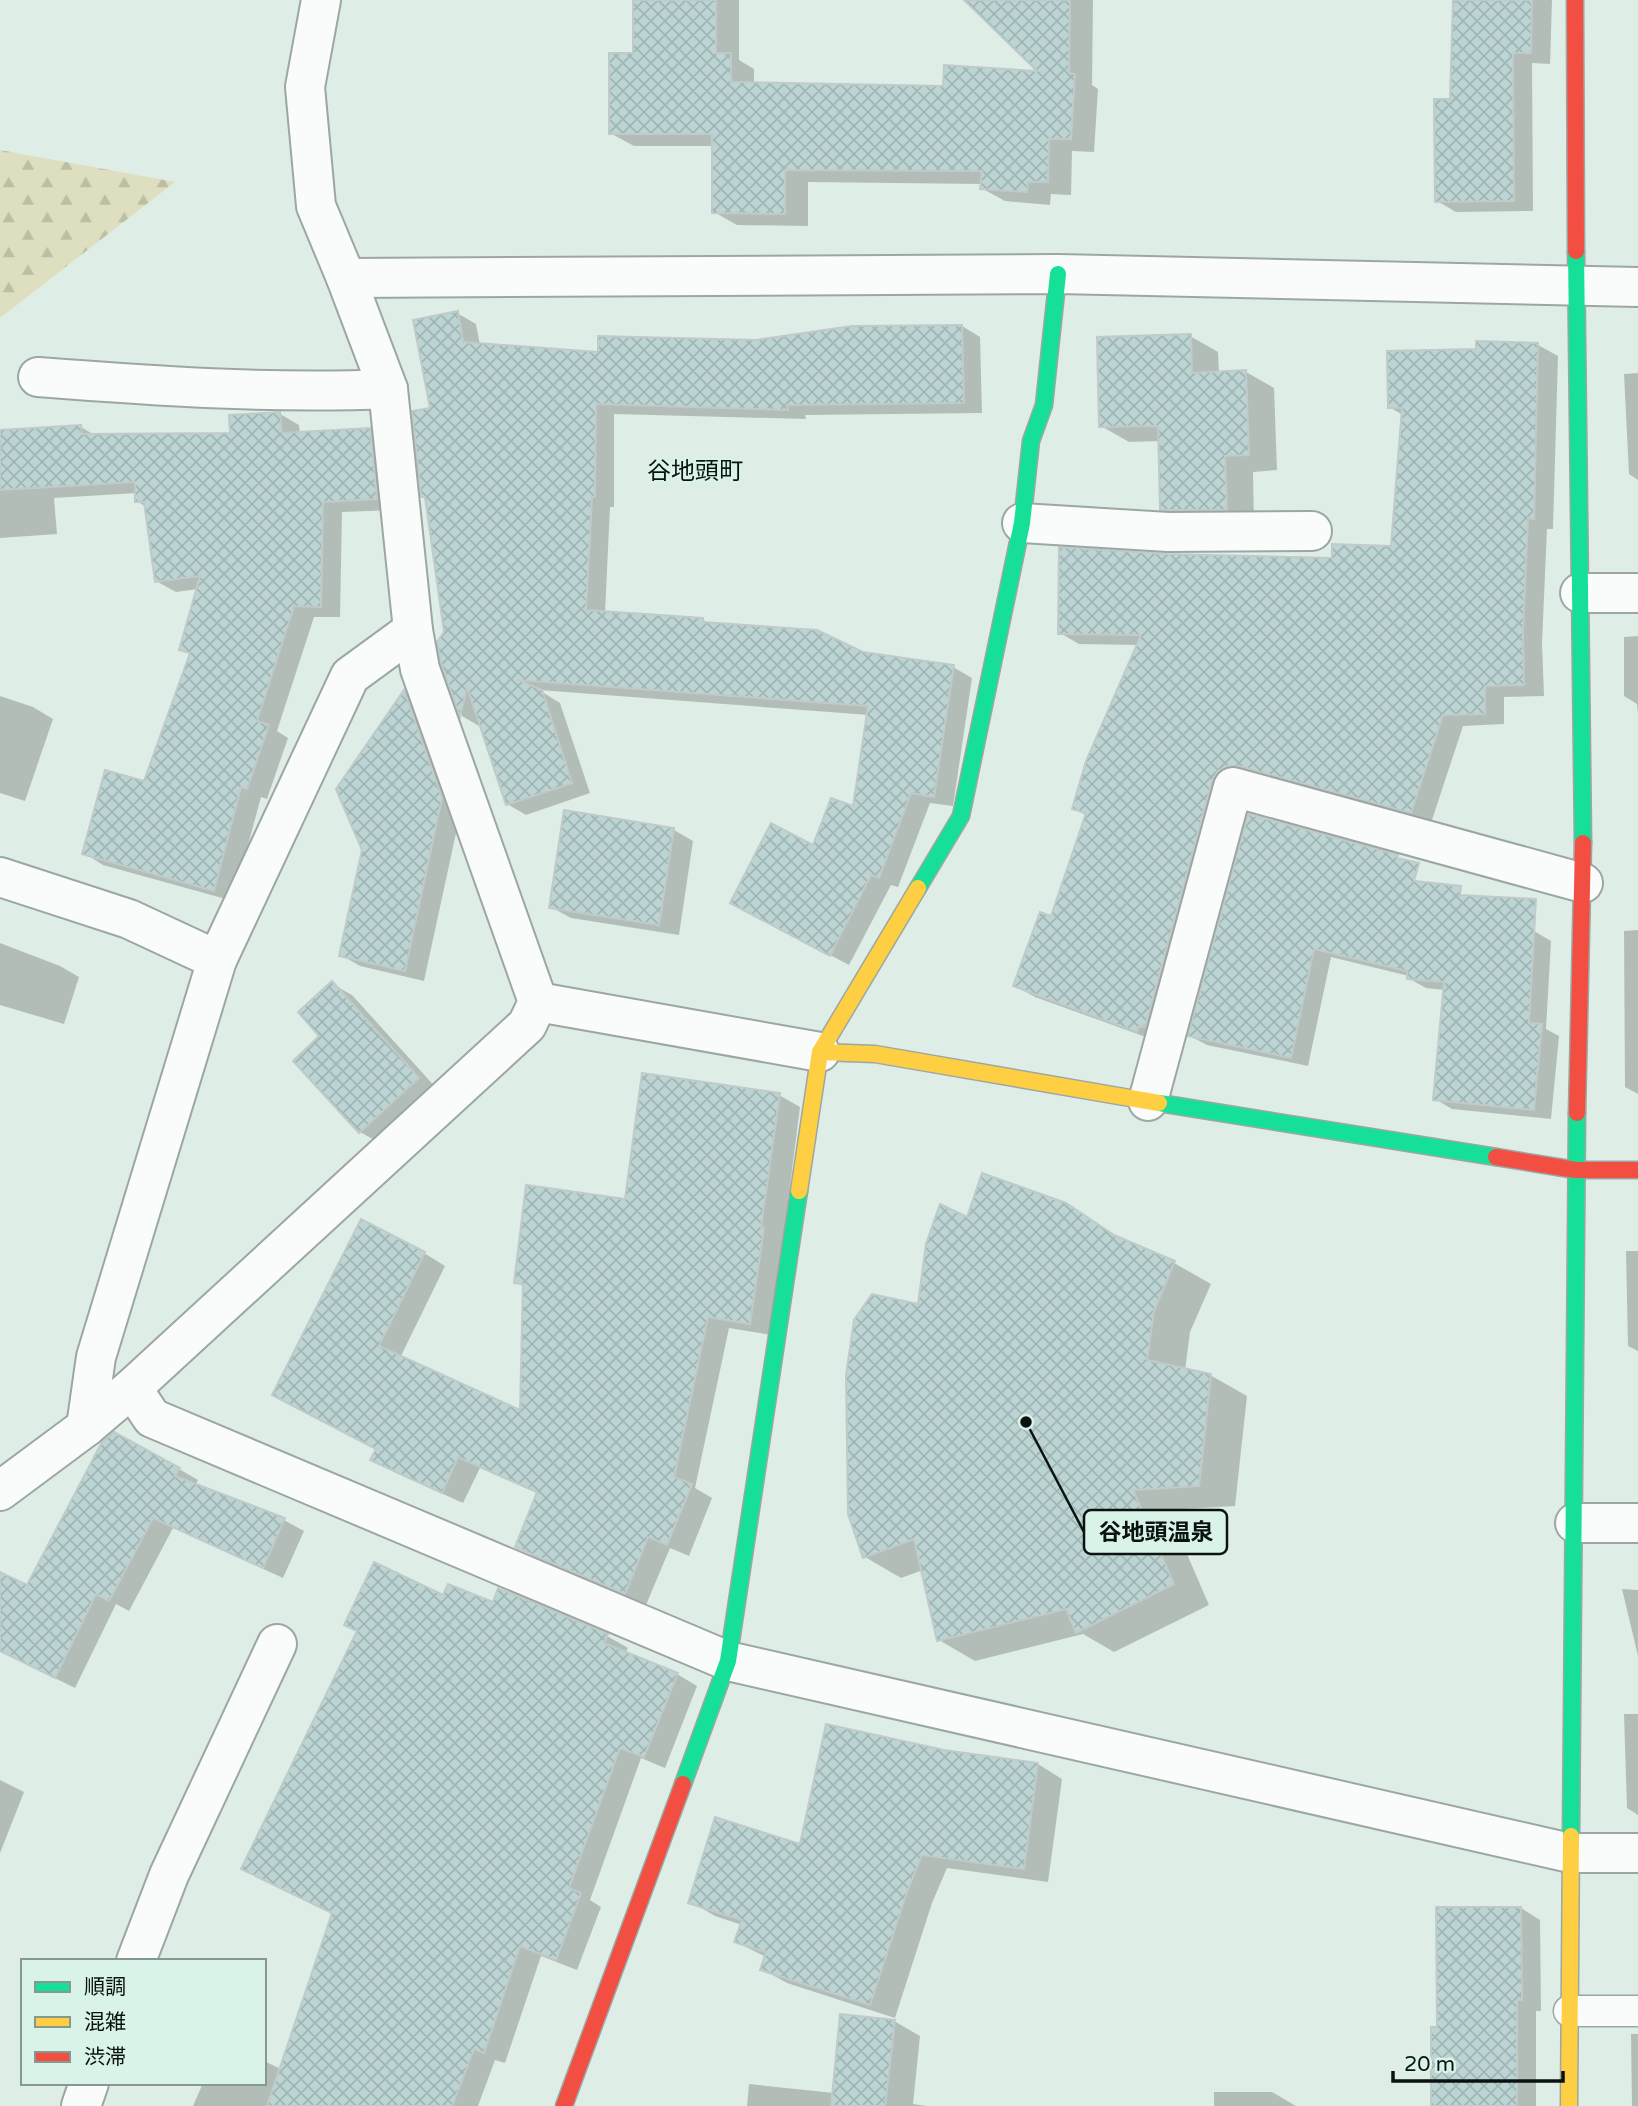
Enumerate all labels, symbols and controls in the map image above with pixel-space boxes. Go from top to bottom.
district label: 谷地頭町 [647,457,743,486]
callout: 谷地頭温泉 [1084,1510,1227,1554]
text: 谷地頭温泉 [1099,1519,1214,1547]
legend [21,1959,266,2085]
text: 順調 [84,1975,126,2000]
text: 混雑 [84,2010,126,2035]
scale bar [1393,2039,1563,2084]
text: 渋滞 [84,2045,126,2070]
text: 20 m [1404,2052,1455,2077]

